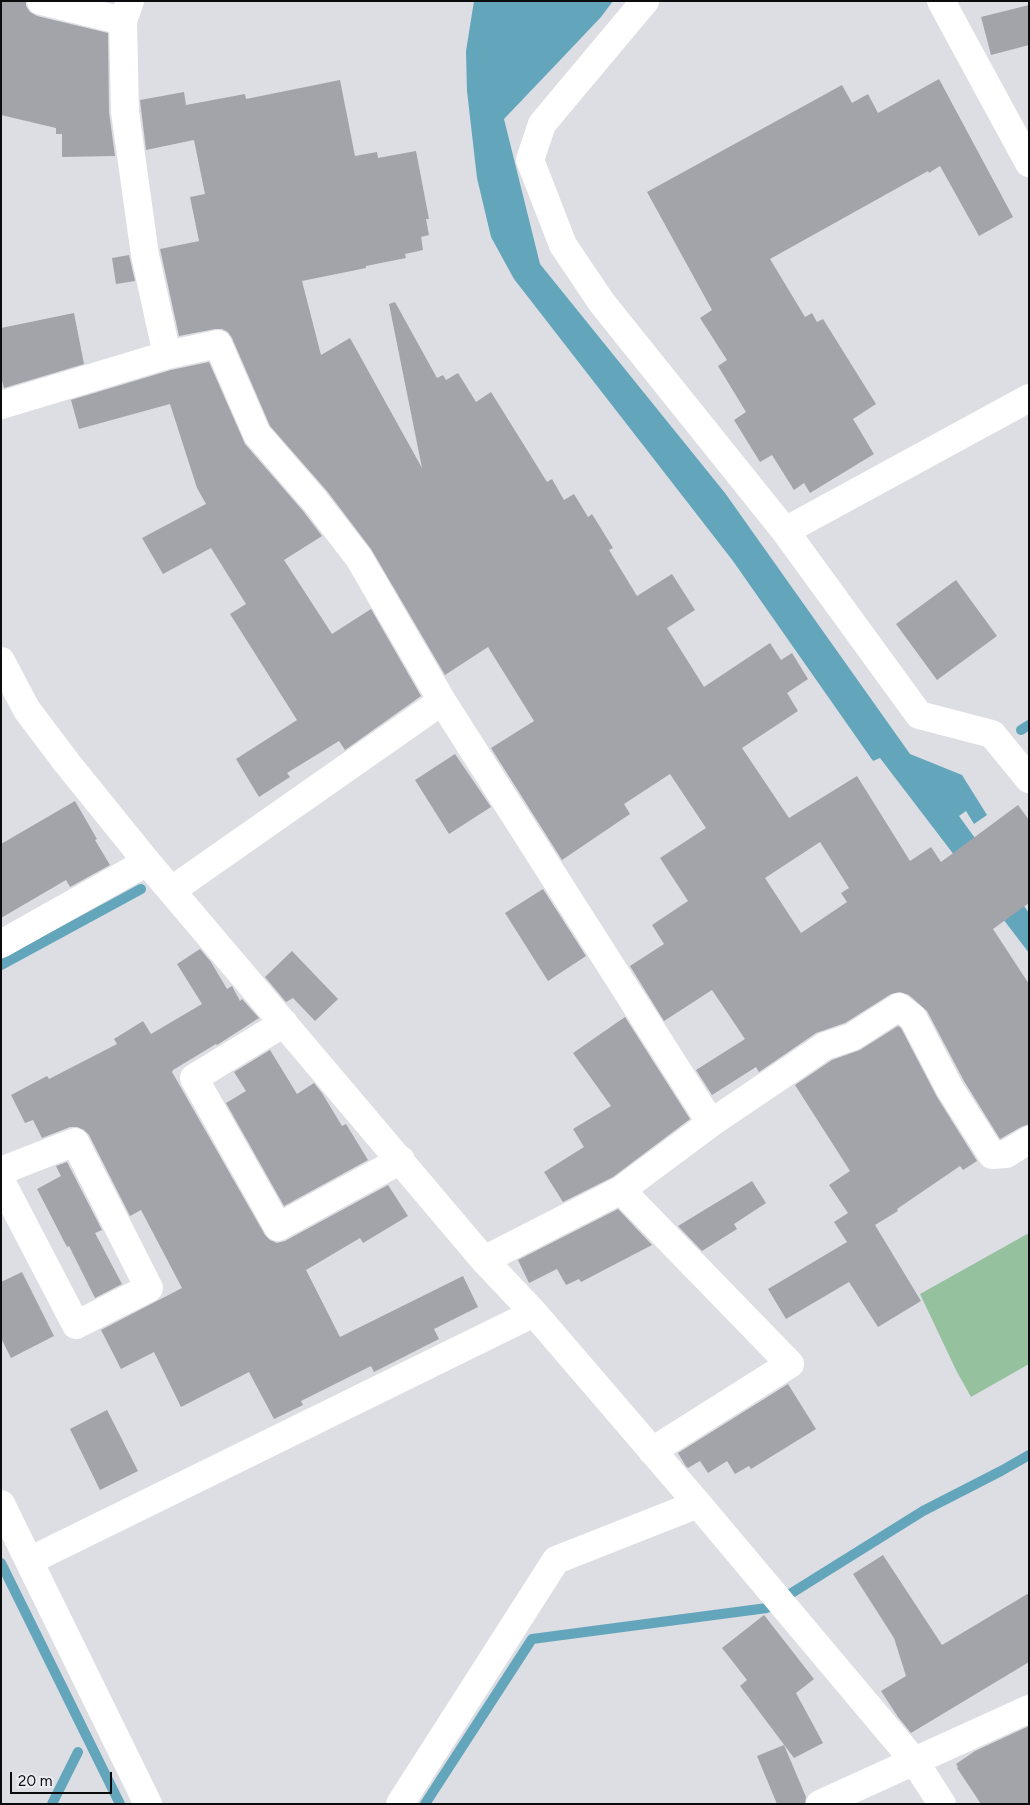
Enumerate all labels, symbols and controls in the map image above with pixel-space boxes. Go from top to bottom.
scale bar [12,1762,115,1794]
text: 20 m [18,1772,52,1790]

